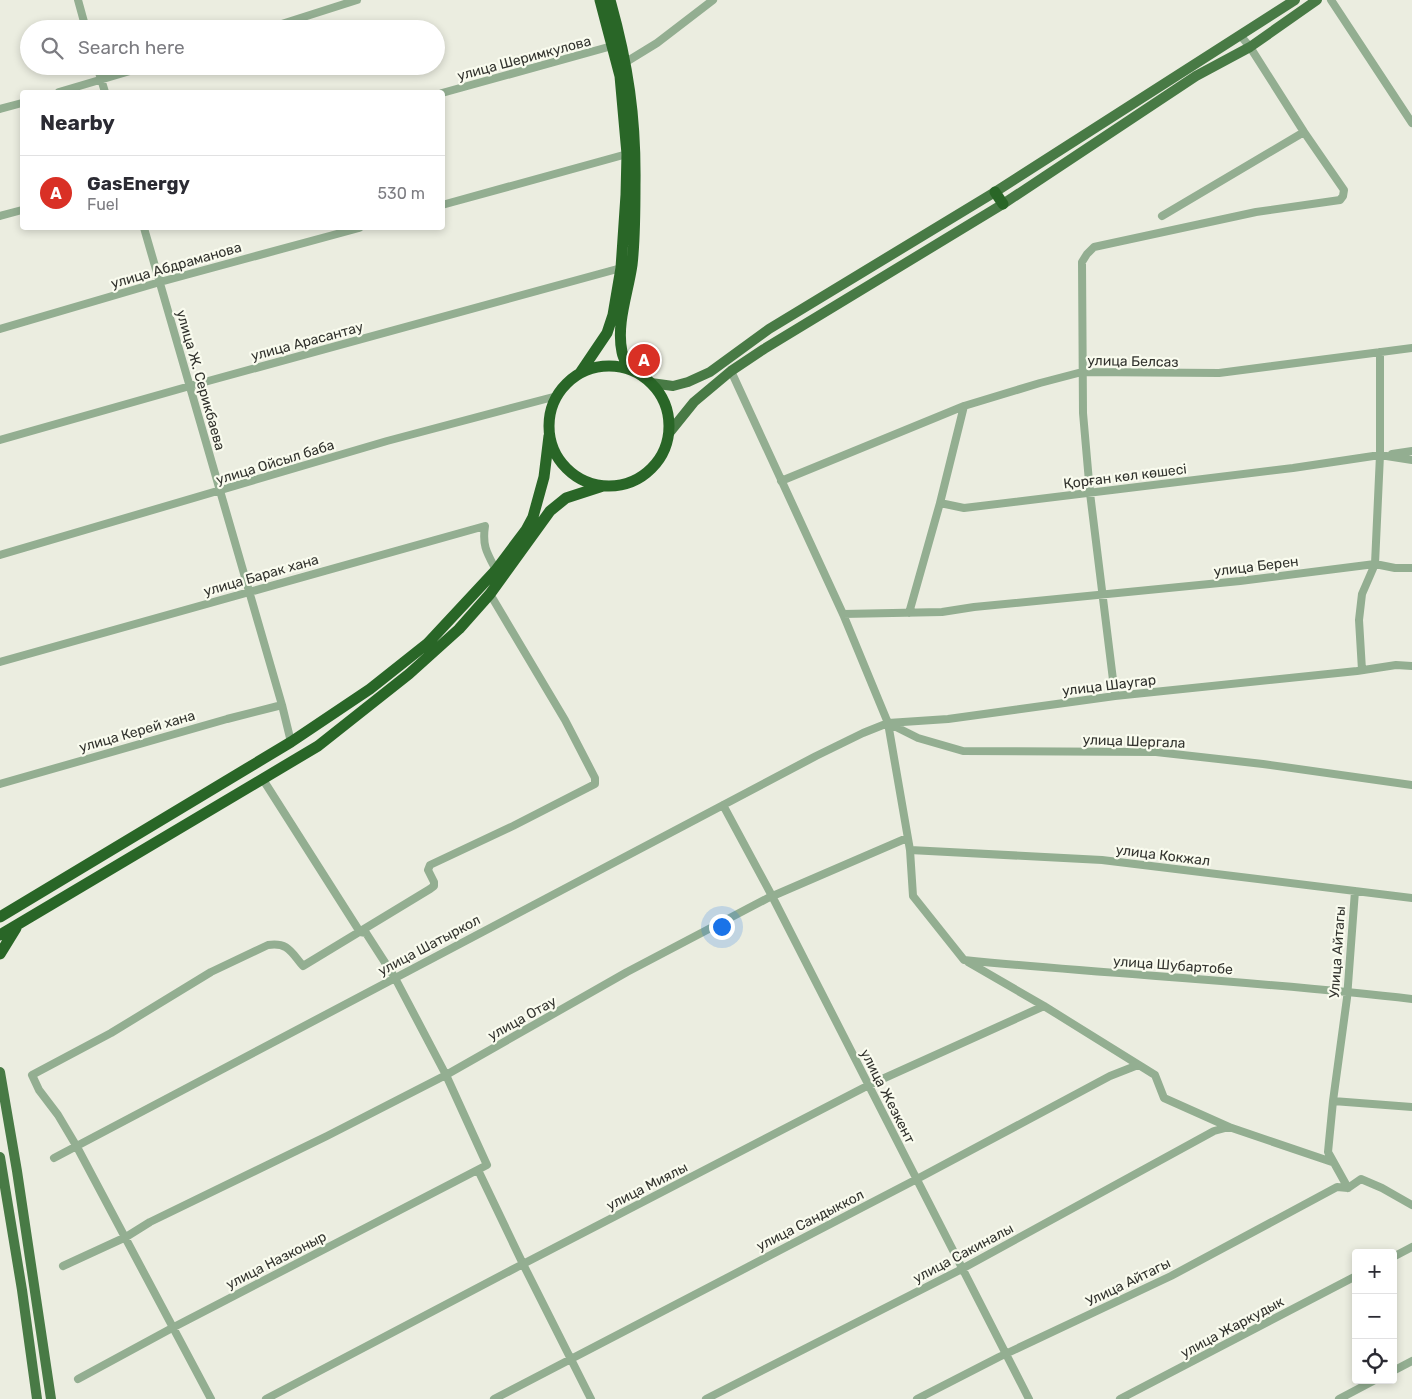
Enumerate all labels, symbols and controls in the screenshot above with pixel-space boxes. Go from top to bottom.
search box [20,20,445,75]
street label: улица Шеримкулова [455,32,593,85]
icon: search [38,34,66,62]
text: Search here [78,36,185,59]
text: Nearby [40,110,115,135]
text: GasEnergy [87,172,190,195]
text: A [50,184,62,203]
text: 530 m [378,184,425,203]
text: Fuel [87,195,119,214]
street label: улица Абдраманова [109,239,243,292]
street label: улица Ж. Серикбаева [172,308,229,452]
street label: улица Арасантау [249,318,366,365]
pin: A [628,341,660,379]
street label: улица Белсаз [1087,352,1179,371]
street label: улица Ойсыл баба [214,436,336,489]
street label: Қорған көл көшесі [1062,460,1188,492]
street label: улица Барак хана [202,551,321,600]
street label: улица Берен [1213,553,1299,580]
street label: улица Шаугар [1061,671,1157,700]
street label: улица Керей хана [77,707,197,756]
street label: улица Шергала [1082,731,1186,752]
street label: улица Кокжал [1115,841,1211,870]
street label: Улица Айтагы [1326,905,1349,999]
street label: улица Шатыркол [375,911,483,980]
your location [709,914,735,940]
street label: улица Шубартобе [1112,953,1234,978]
street label: улица Отау [485,992,560,1044]
street label: улица Жезкент [857,1046,919,1146]
street label: улица Миялы [604,1159,691,1214]
street label: улица Сандыккол [754,1186,867,1255]
street label: улица Сакиналы [910,1220,1016,1287]
street label: улица Назконыр [223,1228,329,1293]
map controls [1352,1249,1397,1384]
button: + [1352,1249,1397,1294]
street label: Улица Айтагы [1083,1255,1173,1310]
street label: улица Жаркудык [1178,1293,1287,1362]
button: − [1352,1294,1397,1339]
button: locate [1352,1339,1397,1384]

